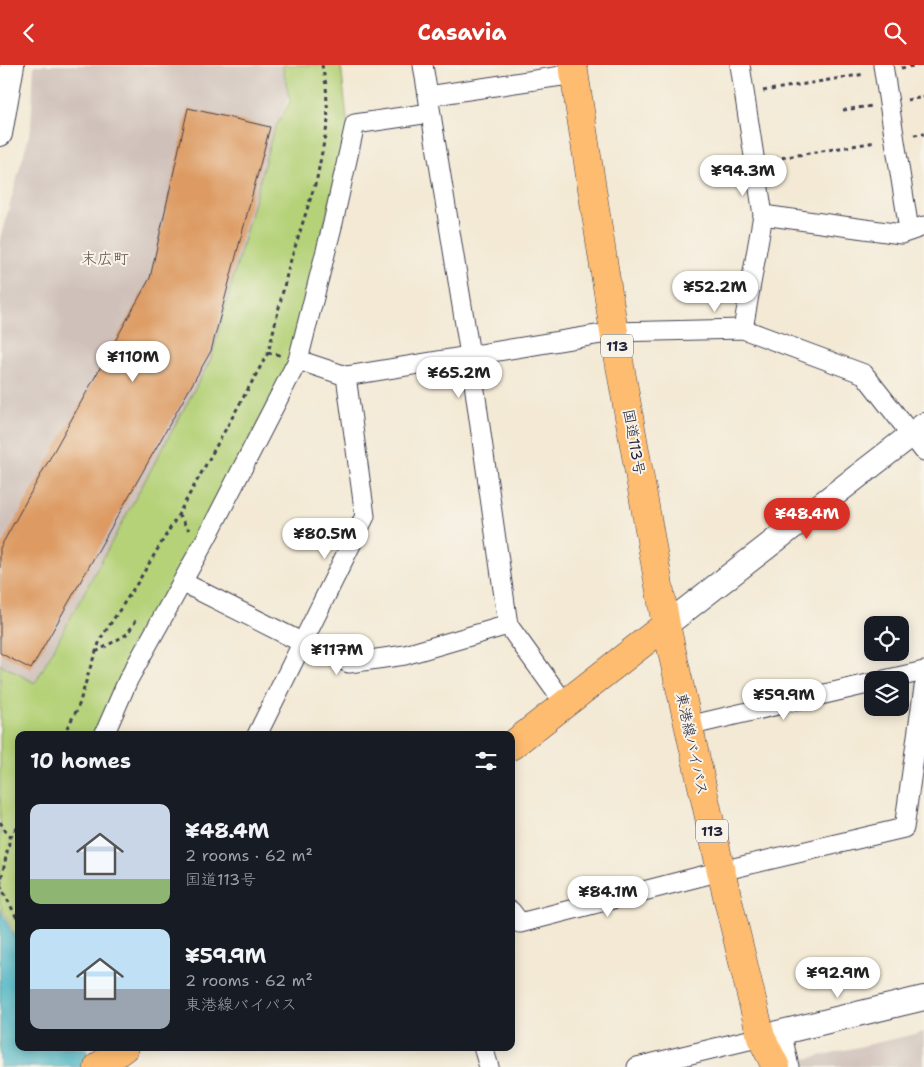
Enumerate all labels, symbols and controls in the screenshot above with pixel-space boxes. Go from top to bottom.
text: Casavia [418,18,506,47]
icon: back [15,19,43,47]
icon: search [881,19,909,47]
pin: ¥94.3M [702,155,784,197]
text: ¥94.3M [711,160,775,181]
district label: 末広町 [81,248,129,269]
pin: ¥52.2M [674,271,756,313]
text: ¥52.2M [683,276,747,297]
road number: 113 [601,335,633,357]
pin: ¥110M [98,341,168,383]
text: ¥110M [107,346,159,367]
pin: ¥65.2M [418,357,500,399]
text: ¥65.2M [427,362,491,383]
street label: 国道113号 [618,407,650,477]
pin: ¥48.4M [766,497,848,540]
text: ¥48.4M [775,503,839,524]
pin: ¥80.5M [284,517,366,560]
text: ¥80.5M [293,523,357,544]
map controls [864,616,909,716]
button: locate [864,616,909,661]
pin: ¥117M [302,633,372,676]
text: ¥117M [311,639,363,660]
button: layers [864,671,909,716]
pin: ¥59.9M [743,679,825,721]
text: ¥59.9M [753,684,815,705]
street label: 東港線バイパス [671,691,713,797]
text: 10 homes [30,747,131,775]
icon: filters [472,747,500,775]
text: ¥48.4M [185,817,269,845]
road number: 113 [696,819,728,843]
icon: home [70,824,130,884]
text: 2 rooms · 62 m² [185,845,313,866]
text: 国道113号 [185,869,256,890]
pin: ¥84.1M [567,875,649,918]
text: ¥84.1M [578,881,638,902]
text: ¥59.9M [185,942,266,970]
icon: home [70,949,130,1009]
pin: ¥92.9M [797,957,879,999]
text: ¥92.9M [806,962,870,983]
text: 2 rooms · 62 m² [185,970,313,991]
text: 東港線バイパス [185,994,297,1015]

